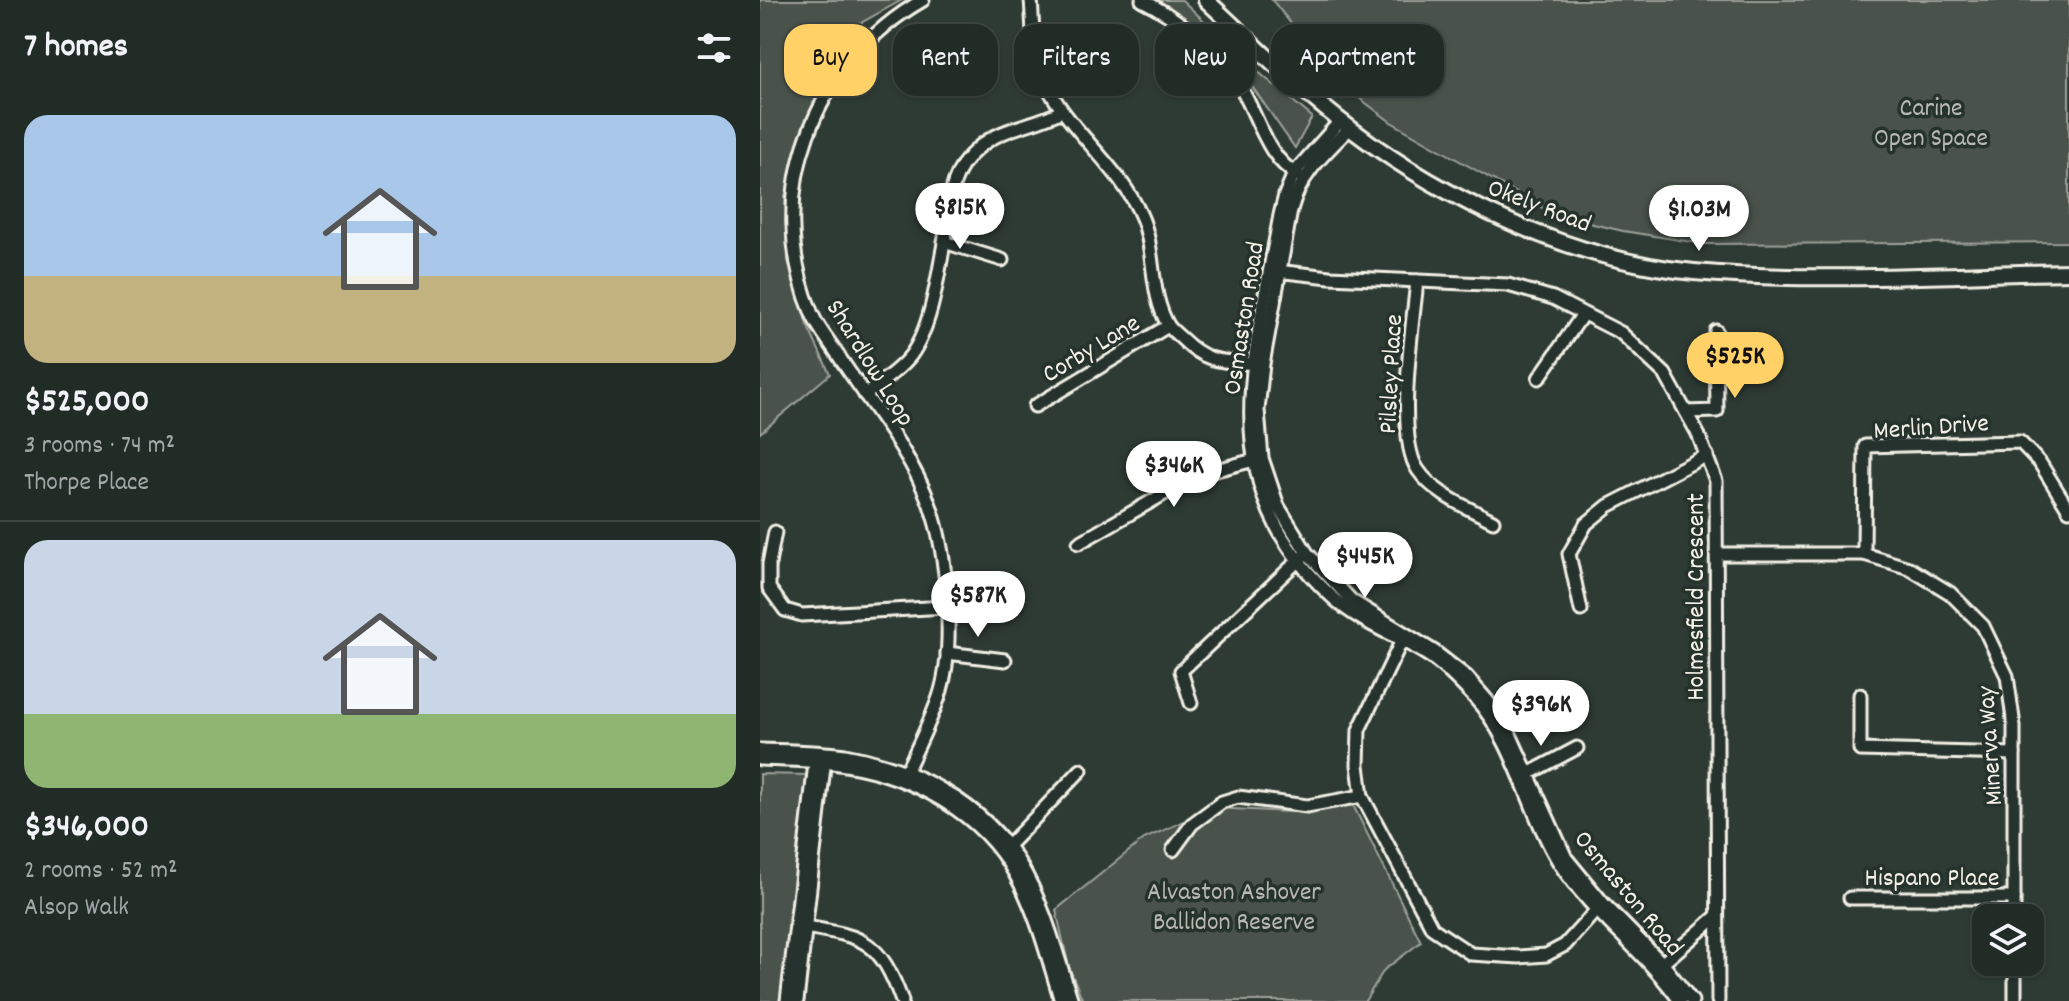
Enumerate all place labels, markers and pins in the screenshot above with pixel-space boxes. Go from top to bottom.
pin: $815K [904,183,1016,251]
pin: $1.03M [1634,185,1764,253]
pin: $525K [1679,332,1791,400]
pin: $346K [1118,441,1230,509]
pin: $445K [1309,532,1421,600]
pin: $587K [922,571,1034,639]
pin: $396K [1485,680,1597,748]

